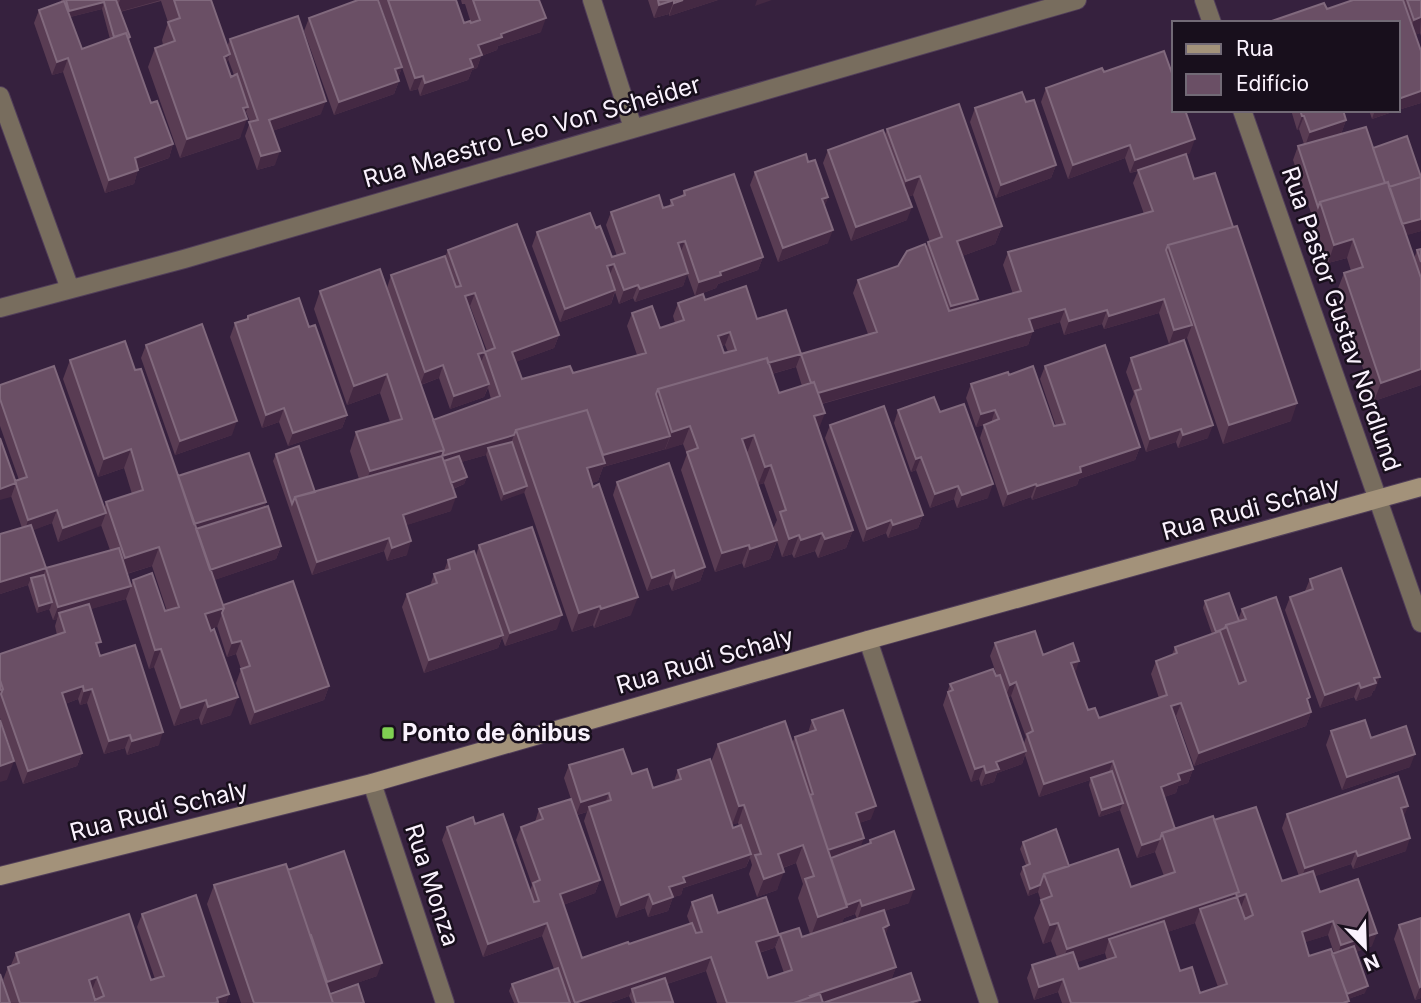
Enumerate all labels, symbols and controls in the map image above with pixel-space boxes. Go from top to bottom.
legend [1172,21,1400,112]
text: Rua [1236,36,1274,61]
street label: Rua Maestro Leo Von Scheider [360,69,704,194]
text: Edifício [1236,71,1309,96]
street label: Rua Pastor Gustav Nordlund [1276,163,1407,475]
street label: Rua Rudi Schaly [1159,471,1343,546]
street label: Rua Rudi Schaly [613,621,797,700]
place label: Ponto de ônibus [402,718,591,747]
marker: Ponto de ônibus [380,725,396,741]
street label: Rua Rudi Schaly [67,774,251,847]
street label: Rua Monza [399,820,466,950]
north arrow [1330,912,1400,982]
text: N [1360,949,1383,976]

